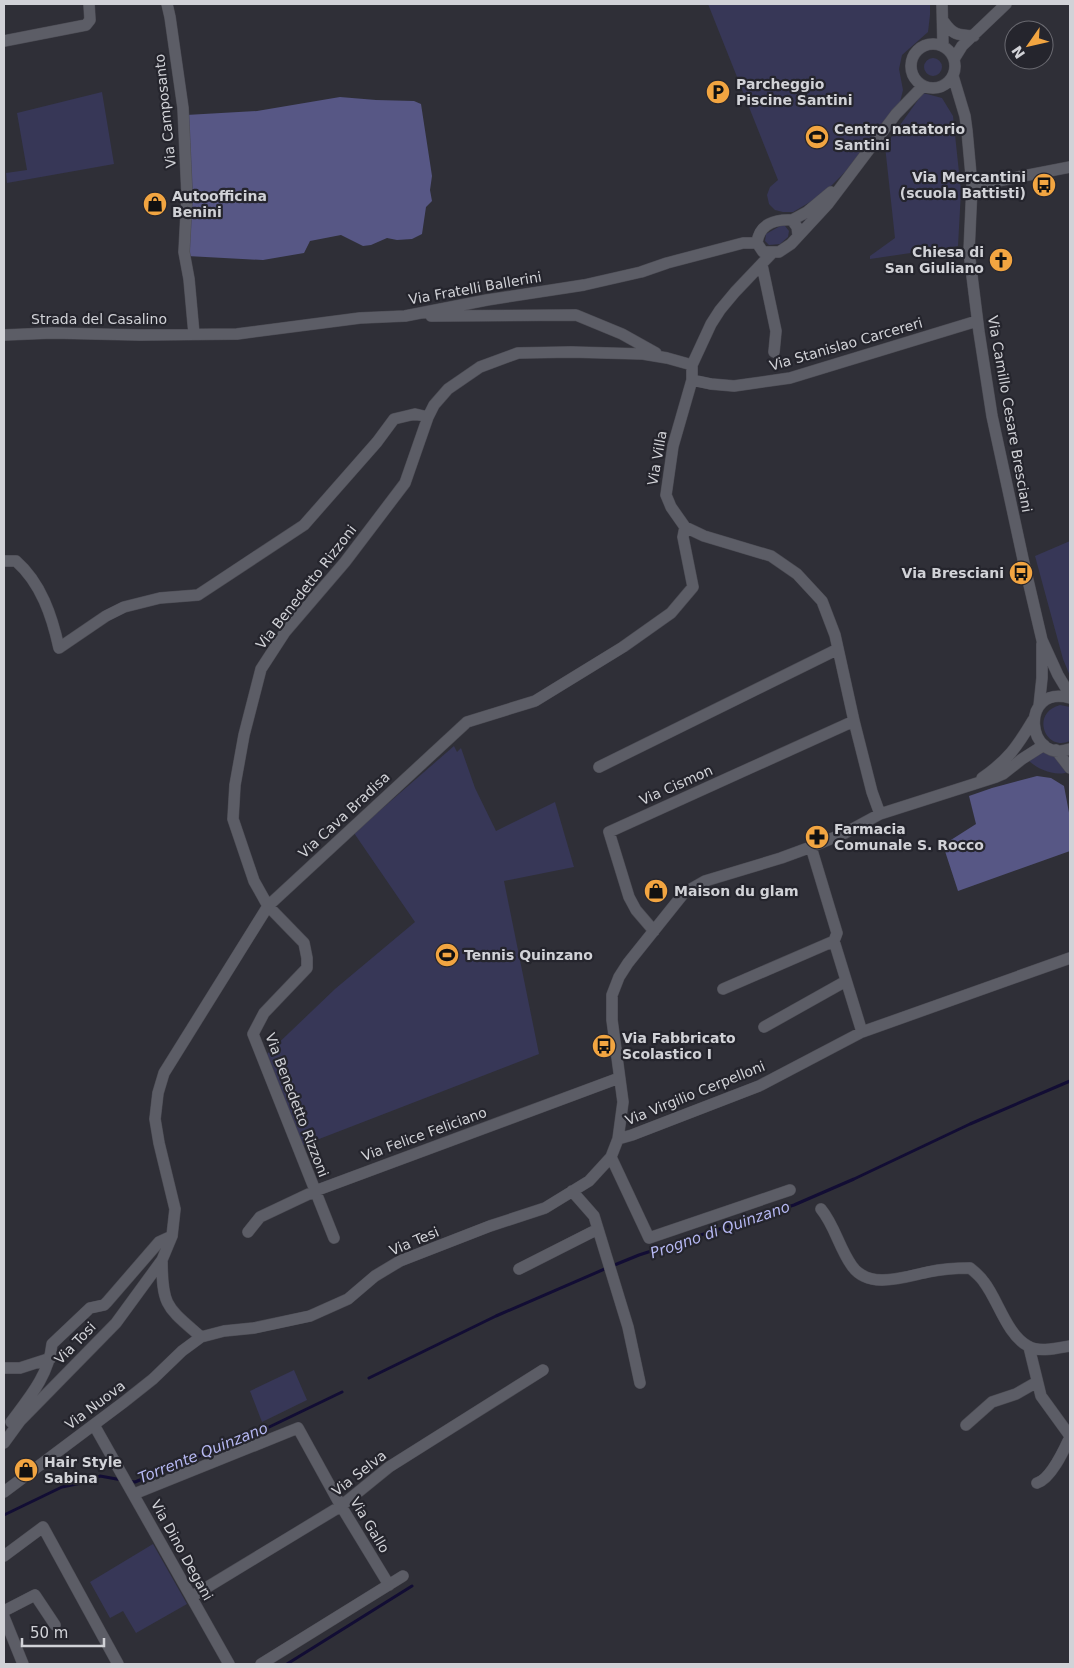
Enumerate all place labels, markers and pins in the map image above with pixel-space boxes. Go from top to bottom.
place label: Parcheggio Piscine Santini [736,76,853,108]
parking icon: Parcheggio Piscine Santini [705,79,731,105]
place label: Centro natatorio Santini [834,121,965,153]
sports icon: Centro natatorio Santini [804,124,830,150]
place label: Via Mercantini (scuola Battisti) [900,169,1026,201]
bus stop icon: Via Mercantini (scuola Battisti) [1031,172,1057,198]
place label: Autoofficina Benini [172,188,267,220]
shop icon: Autoofficina Benini [142,191,168,217]
place label: Chiesa di San Giuliano [885,244,984,276]
church icon: Chiesa di San Giuliano [988,247,1014,273]
bus stop icon: Via Bresciani [1008,560,1034,586]
place label: Via Bresciani [902,565,1004,581]
place label: Farmacia Comunale S. Rocco [834,821,984,853]
pharmacy icon: Farmacia Comunale S. Rocco [804,824,830,850]
shop icon: Maison du glam [643,878,669,904]
place label: Maison du glam [674,883,799,899]
sports icon: Tennis Quinzano [434,942,460,968]
place label: Tennis Quinzano [464,947,593,963]
place label: Via Fabbricato Scolastico I [622,1030,736,1062]
bus stop icon: Via Fabbricato Scolastico I [591,1033,617,1059]
place label: Hair Style Sabina [44,1454,122,1486]
shop icon: Hair Style Sabina [13,1457,39,1483]

